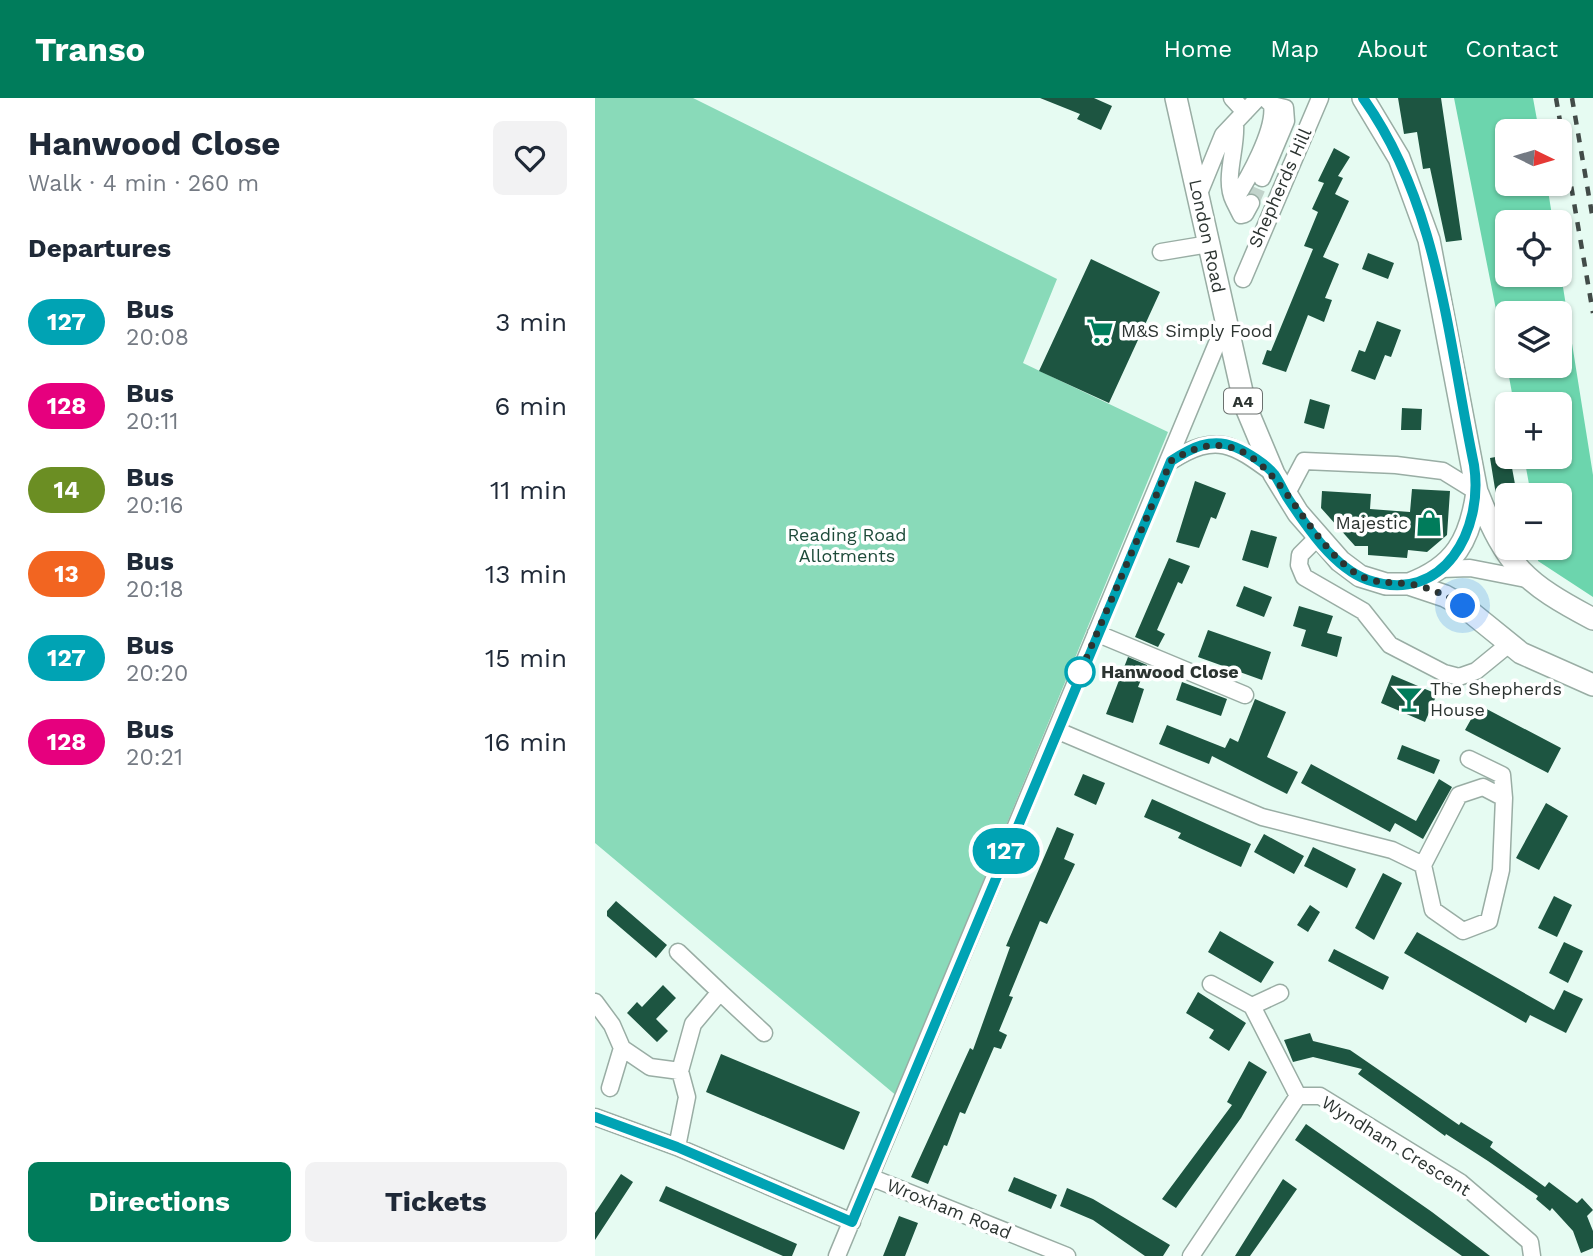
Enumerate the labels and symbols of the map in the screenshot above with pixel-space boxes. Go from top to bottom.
north arrow [1495,119,1571,196]
street label: Shepherds Hill [1244,124,1316,251]
street label: London Road [1185,177,1230,295]
supermarket icon: M&S Simply Food [1085,316,1115,346]
place label: M&S Simply Food [1121,320,1273,341]
road number: A4 [1224,388,1262,414]
shop icon: Majestic [1414,508,1444,538]
place label: Majestic [1335,512,1408,533]
park label: Reading Road Allotments [787,524,907,566]
your location [1445,588,1480,623]
marker: Hanwood Close [1065,657,1095,687]
place label: Hanwood Close [1101,661,1239,682]
place label: The Shepherds House [1430,678,1562,720]
bar icon: The Shepherds House [1394,684,1424,714]
line badge: 127 [966,828,1046,874]
street label: Wyndham Crescent [1318,1091,1475,1200]
street label: Wroxham Road [884,1174,1015,1243]

